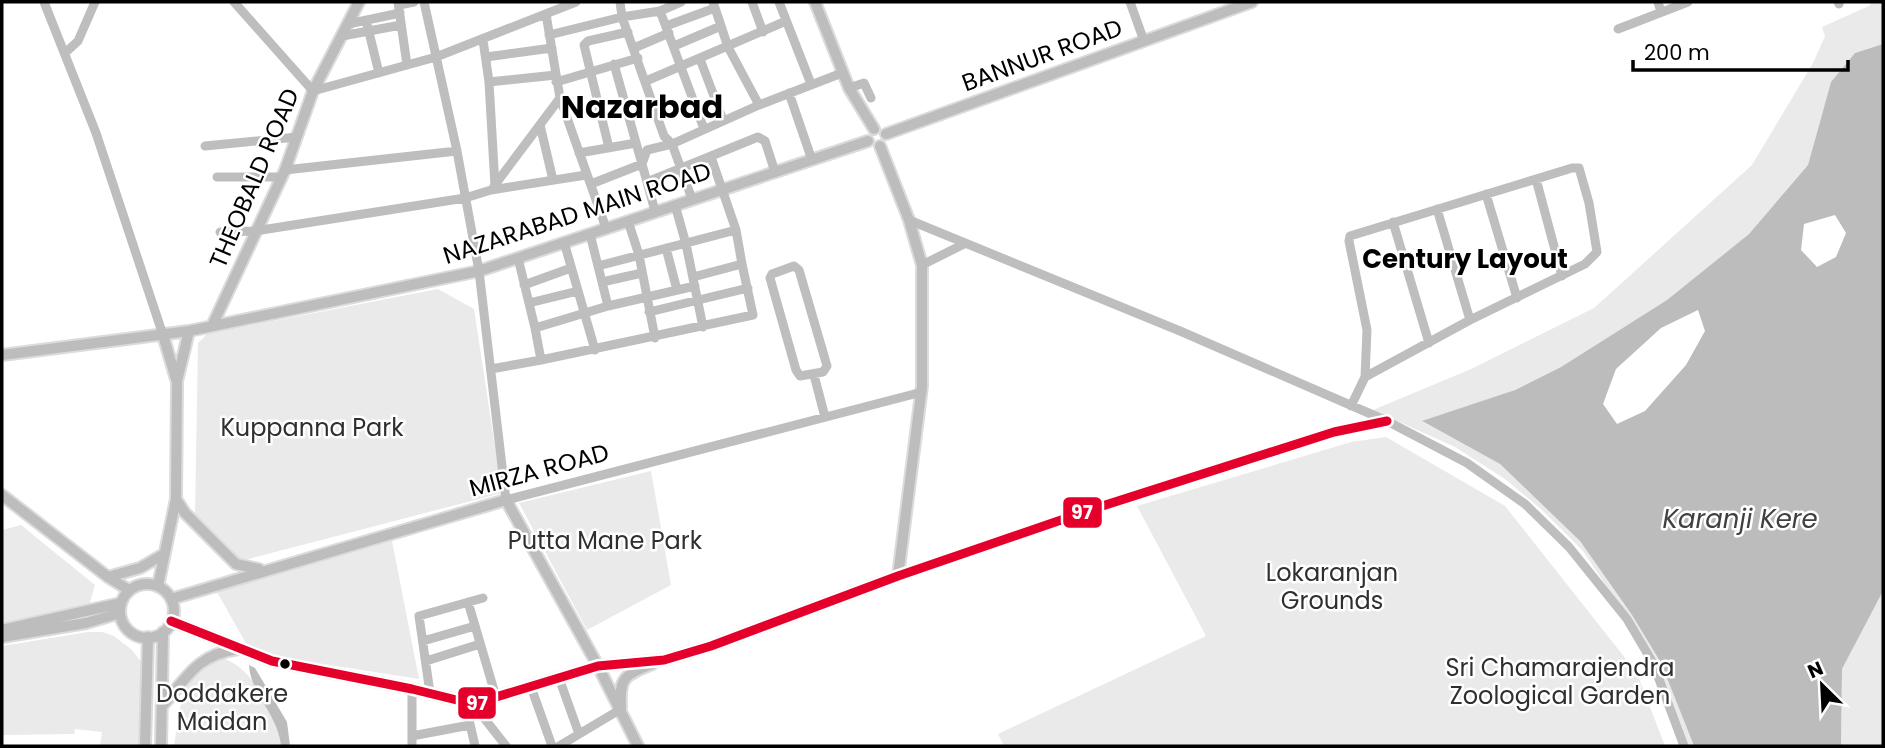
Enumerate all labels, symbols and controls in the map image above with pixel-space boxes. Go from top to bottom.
street label: BANNUR ROAD [957,11,1127,99]
scale bar [1633,28,1848,72]
text: 200 m [1644,38,1710,67]
street label: THEOBALD ROAD [201,83,307,273]
district label: Nazarbad [561,84,723,129]
street label: NAZARABAD MAIN ROAD [439,154,715,272]
district label: Century Layout [1362,241,1568,277]
park label: Kuppanna Park [220,411,404,444]
street label: MIRZA ROAD [466,436,612,504]
line badge: 97 [1062,496,1103,529]
text: 97 [1071,499,1093,526]
water label: Karanji Kere [1662,501,1818,537]
park label: Putta Mane Park [508,524,703,557]
park label: Lokaranjan Grounds [1266,556,1398,617]
north arrow [1787,650,1857,720]
park label: Sri Chamarajendra Zoological Garden [1445,651,1675,712]
text: N [1803,655,1827,685]
unlabelled marker [278,657,292,671]
park label: Doddakere Maidan [156,677,288,738]
line badge: 97 [457,686,497,720]
text: 97 [466,690,488,717]

